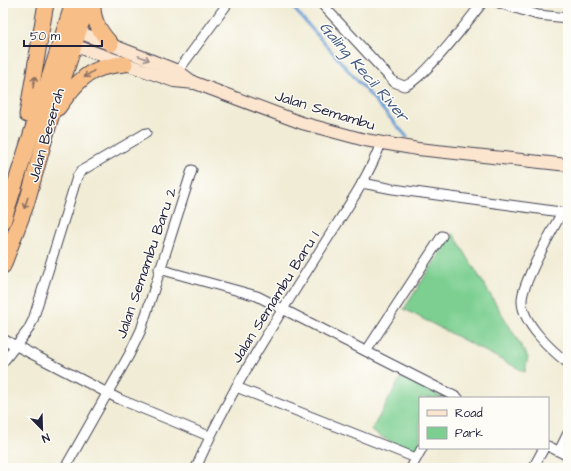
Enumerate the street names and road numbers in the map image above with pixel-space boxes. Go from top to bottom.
street label: Jalan Beserah [23,85,70,185]
street label: Jalan Semambu [272,85,378,136]
street label: Jalan Semambu Baru 2 [111,184,182,342]
street label: Jalan Semambu Baru 1 [226,227,325,367]

